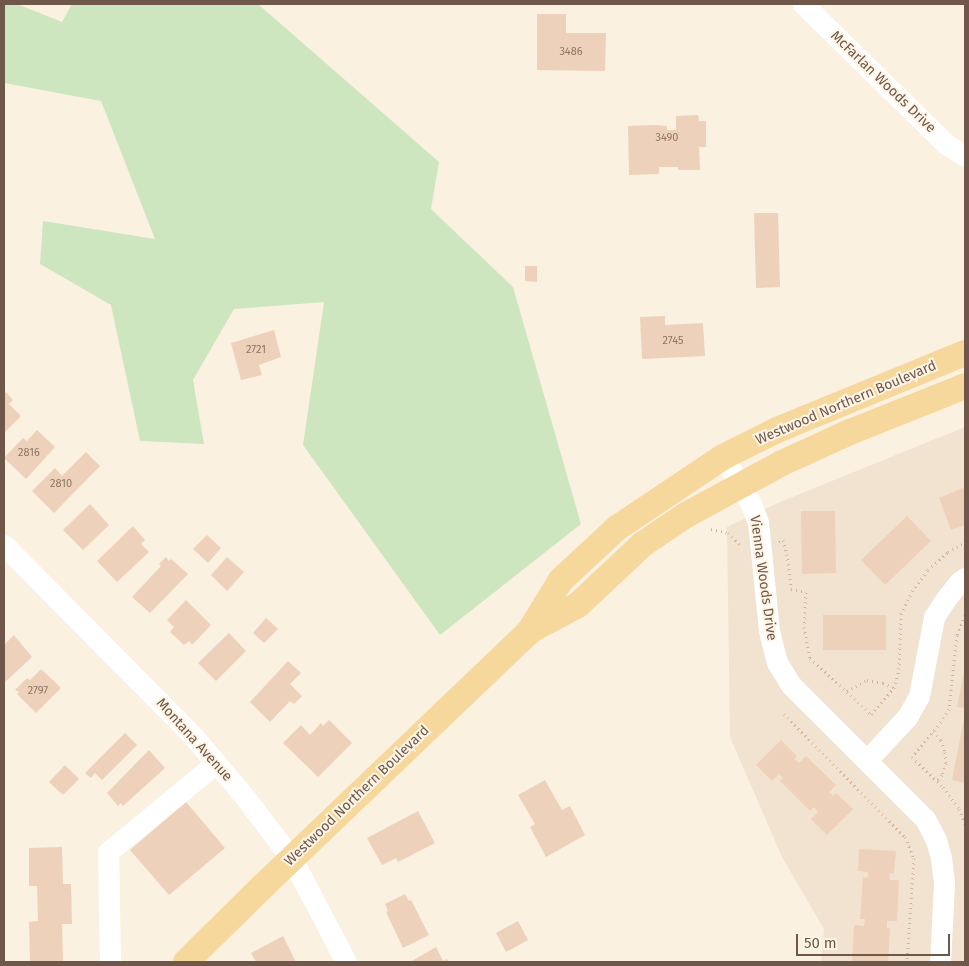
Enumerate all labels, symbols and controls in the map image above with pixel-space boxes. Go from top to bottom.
street label: McFarlan Woods Drive [827,28,939,136]
house number: 3486 [559,45,583,59]
house number: 3490 [656,131,678,145]
house number: 2745 [662,334,684,348]
house number: 2721 [246,343,266,357]
street label: Westwood Northern Boulevard [753,357,939,449]
house number: 2816 [18,446,40,460]
house number: 2810 [50,477,72,491]
street label: Vienna Woods Drive [746,514,780,642]
house number: 2797 [28,684,48,698]
street label: Montana Avenue [152,695,236,785]
street label: Westwood Northern Boulevard [281,722,433,870]
scale bar [799,924,953,956]
text: 50 m [804,934,837,952]

